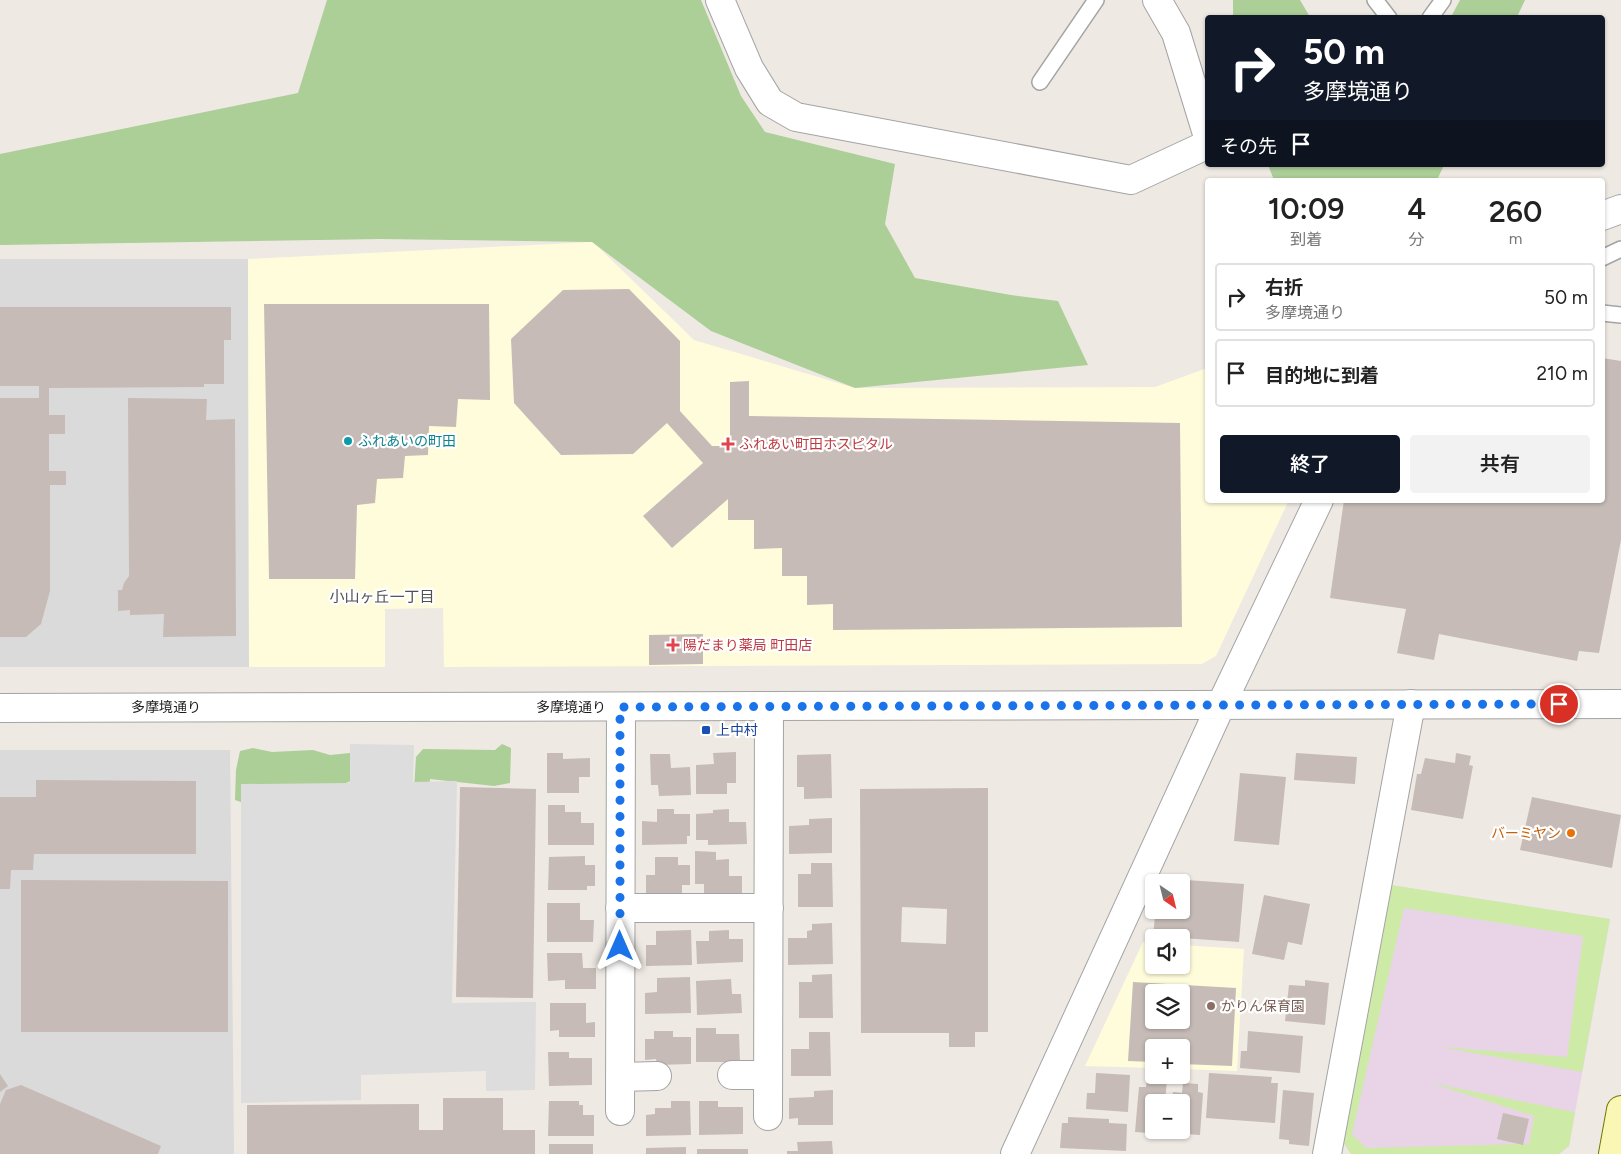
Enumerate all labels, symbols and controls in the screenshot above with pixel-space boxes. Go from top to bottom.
text: 50 m [1303,31,1385,73]
icon: right [1220,35,1285,100]
text: 多摩境通り [1303,78,1413,105]
icon: arrive [1287,130,1315,158]
text: その先 [1220,135,1277,158]
text: 10:09 [1268,190,1345,227]
text: 4 [1407,190,1426,227]
text: 260 [1489,193,1542,230]
text: m [1509,229,1522,248]
text: 到着 [1290,230,1322,249]
text: 分 [1409,230,1425,249]
text: 右折 [1265,276,1303,299]
icon: right [1222,283,1250,311]
text: 50 m [1544,286,1588,309]
text: 多摩境通り [1265,303,1345,322]
icon: arrive [1222,359,1250,387]
text: 210 m [1536,362,1588,385]
text: 目的地に到着 [1265,364,1379,387]
place label: ふれあいの町田 [358,433,456,450]
marker: ふれあいの町田 [342,435,354,447]
button: 終了 [1220,435,1400,493]
button: 共有 [1410,435,1590,493]
place label: ふれあい町田ホスピタル [739,436,893,453]
marker: ふれあい町田ホスピタル [721,437,735,451]
district label: 小山ヶ丘一丁目 [329,588,435,606]
place label: 陽だまり薬局 町田店 [683,637,812,654]
marker: 陽だまり薬局 町田店 [667,639,679,651]
pin [1538,683,1580,725]
icon: arrive [1545,690,1573,718]
street label: 多摩境通り [131,699,201,716]
street label: 多摩境通り [536,699,606,716]
place label: 上中村 [716,722,758,739]
marker: 上中村 [700,724,712,736]
place label: バーミヤン [1491,825,1561,842]
marker: バーミヤン [1565,827,1577,839]
north arrow [1145,874,1190,919]
map controls [1145,874,1190,1139]
position arrow [593,919,645,971]
button: sound [1145,929,1190,974]
button: layers [1145,984,1190,1029]
place label: かりん保育園 [1221,998,1305,1015]
marker: かりん保育園 [1205,1000,1217,1012]
button: + [1145,1039,1190,1084]
button: − [1145,1094,1190,1139]

